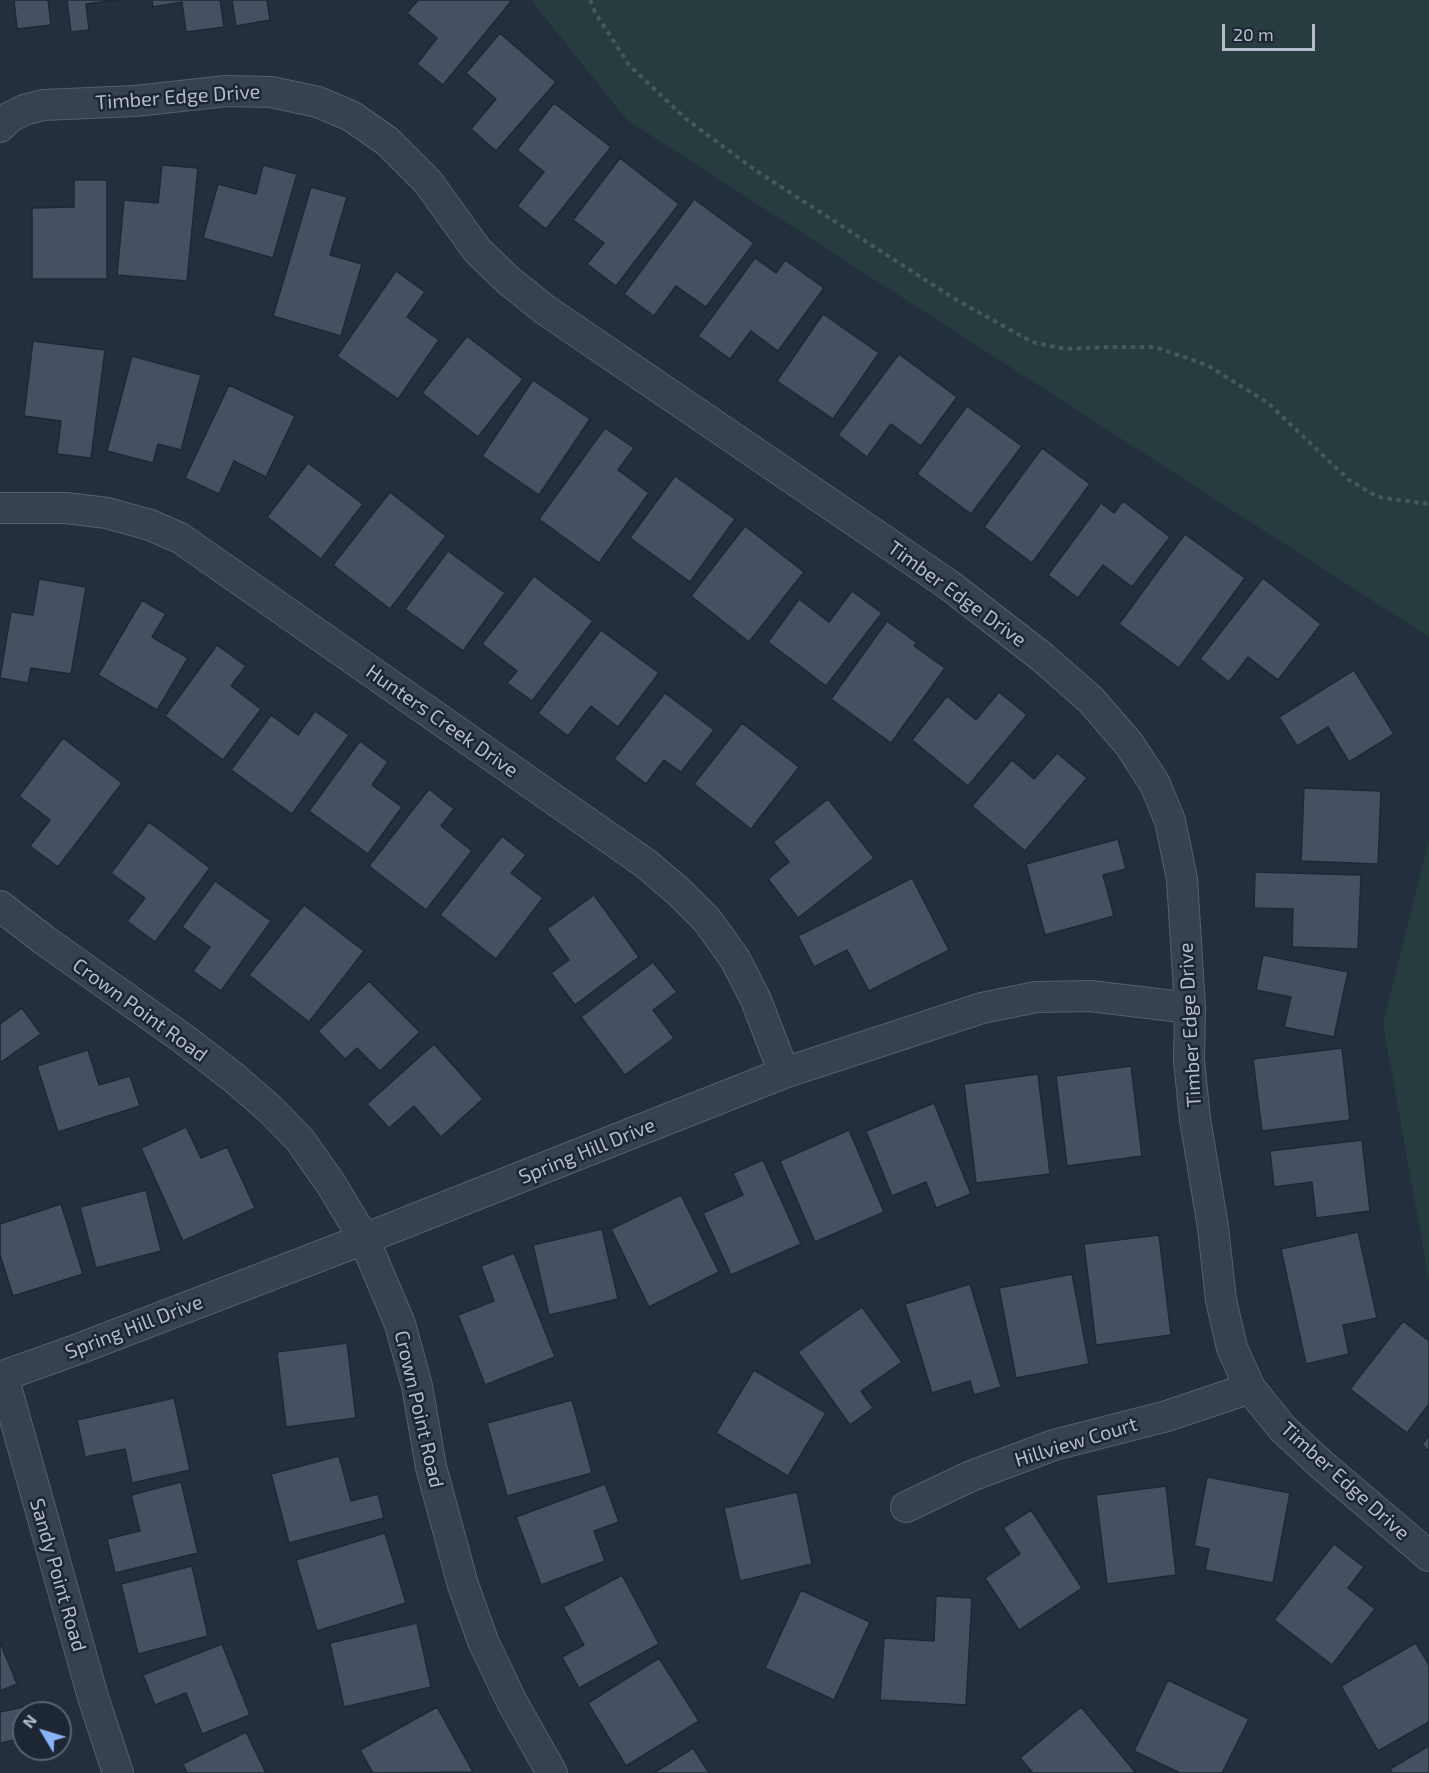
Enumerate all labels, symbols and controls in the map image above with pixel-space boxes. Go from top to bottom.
scale bar [1225,12,1318,50]
text: 20 m [1233,23,1274,45]
street label: Timber Edge Drive [95,79,261,115]
street label: Timber Edge Drive [883,536,1031,652]
street label: Hunters Creek Drive [361,660,523,782]
street label: Timber Edge Drive [1174,942,1206,1108]
street label: Crown Point Road [68,953,212,1067]
street label: Spring Hill Drive [515,1113,659,1189]
street label: Spring Hill Drive [62,1290,206,1364]
street label: Crown Point Road [389,1328,449,1490]
street label: Hillview Court [1012,1412,1140,1472]
street label: Timber Edge Drive [1276,1417,1414,1545]
street label: Sandy Point Road [25,1496,91,1654]
north arrow [12,1701,72,1761]
text: N [18,1710,40,1731]

